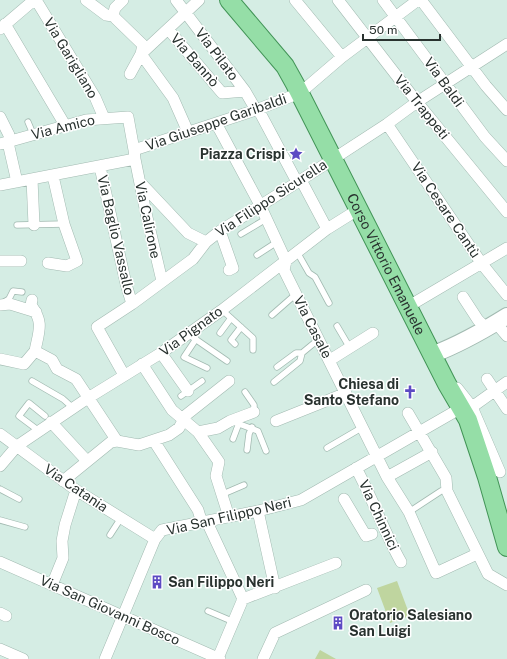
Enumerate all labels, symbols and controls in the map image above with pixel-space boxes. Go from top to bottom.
street label: Via Garigliano [41,15,101,101]
scale bar [363,16,440,42]
text: 50 m [369,23,397,37]
street label: Via Pilato [192,25,242,83]
street label: Via Bannò [168,30,222,90]
street label: Via Baldi [421,54,467,110]
street label: Via Trappeti [391,72,453,142]
street label: Via Giuseppe Garibaldi [144,90,288,154]
street label: Via Amico [30,111,97,143]
place label: Piazza Crispi [200,146,285,162]
place icon: Piazza Crispi [288,146,304,162]
street label: Via Filippo Sicurella [212,156,330,240]
street label: Via Cesare Cantù [408,159,484,261]
street label: Via Baglio Vassallo [94,173,138,297]
street label: Via Calirone [132,180,164,260]
street label: Corso Vittorio Emanuele [344,191,429,337]
street label: Via Casale [290,293,336,361]
street label: Via Pignato [156,303,226,359]
place label: Chiesa di Santo Stefano [304,376,399,408]
church icon: Chiesa di Santo Stefano [402,384,418,400]
street label: Via Catania [41,461,111,515]
street label: Via Chinnici [356,477,402,553]
street label: Via San Filippo Neri [165,494,293,538]
street label: Via San Giovanni Bosco [37,572,183,648]
building icon: San Filippo Neri [149,574,165,590]
place label: San Filippo Neri [168,574,274,590]
place label: Oratorio Salesiano San Luigi [349,607,472,639]
building icon: Oratorio Salesiano San Luigi [330,615,346,631]

